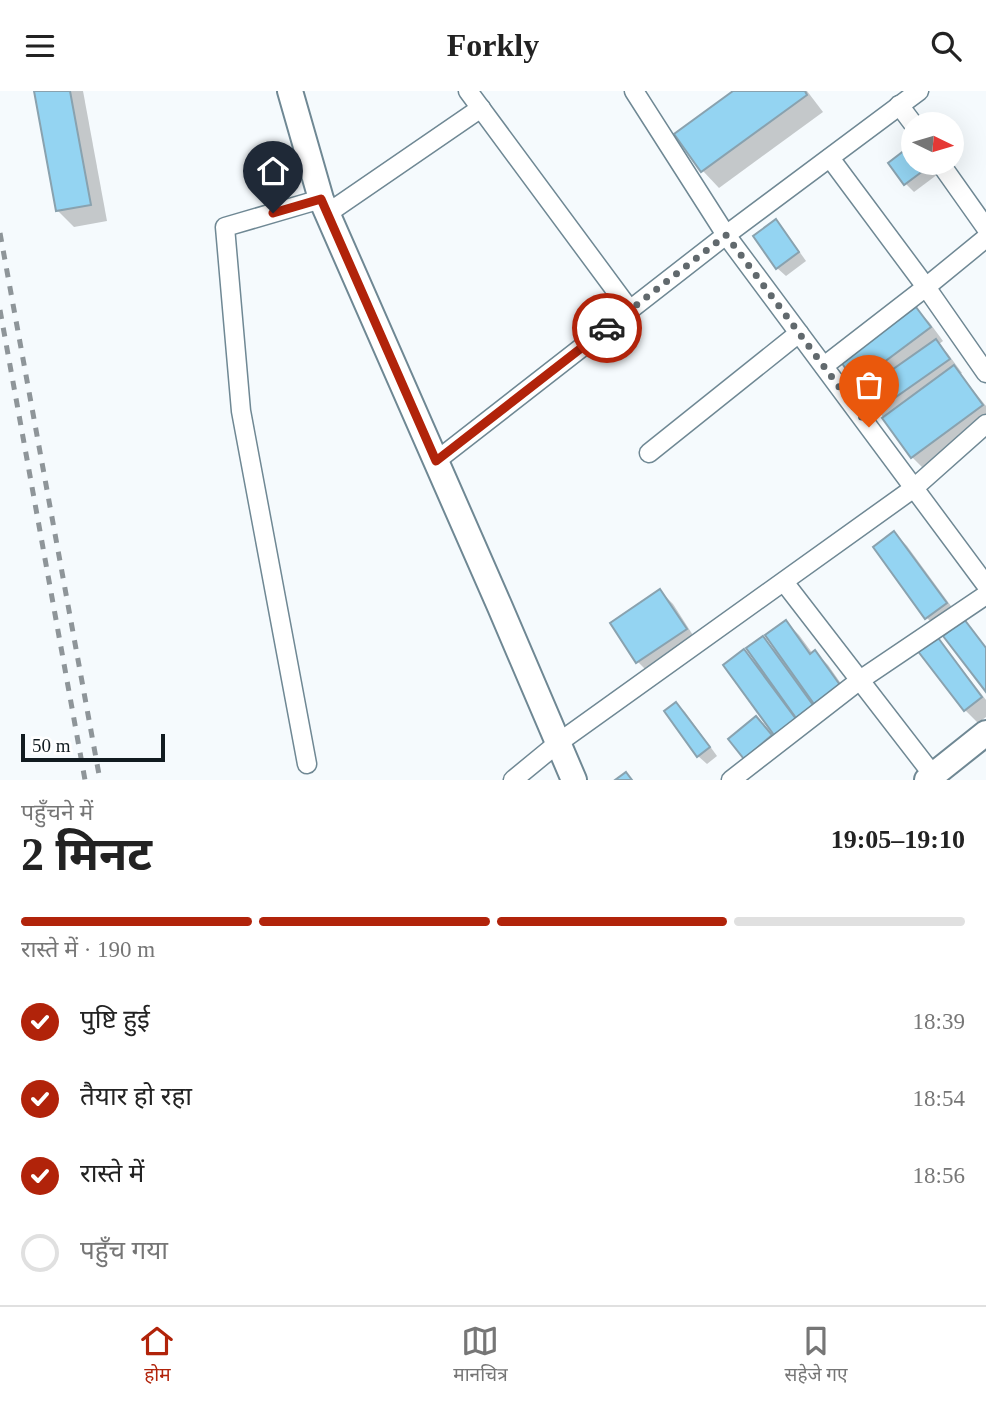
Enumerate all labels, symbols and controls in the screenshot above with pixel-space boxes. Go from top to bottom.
icon: menu [21,27,59,65]
text: Forkly [447,27,539,63]
icon: search [927,27,965,65]
north arrow [901,112,964,175]
map controls [901,112,964,175]
pin [243,141,303,213]
icon: home [254,152,292,190]
courier [572,293,642,363]
icon: car [588,309,626,347]
pin [839,355,899,427]
icon: bag [850,366,888,404]
scale bar [21,731,164,763]
text: 50 m [32,735,71,756]
text: पहुँचने में [21,800,93,825]
text: 19:05–19:10 [831,825,965,854]
text: 2 मिनट [21,829,152,880]
text: रास्ते में · 190 m [21,937,155,962]
icon: check [21,1003,59,1041]
text: पुष्टि हुई [80,1005,150,1034]
text: 18:39 [913,1009,965,1034]
icon: check [21,1080,59,1118]
text: तैयार हो रहा [80,1082,192,1111]
text: 18:54 [913,1086,965,1111]
icon: check [21,1157,59,1195]
text: रास्ते में [80,1159,144,1188]
text: 18:56 [913,1163,965,1188]
text: पहुँच गया [80,1236,168,1265]
tab: होम [138,1322,176,1389]
tab: मानचित्र [453,1322,508,1389]
tab: सहेजे गए [785,1322,848,1389]

